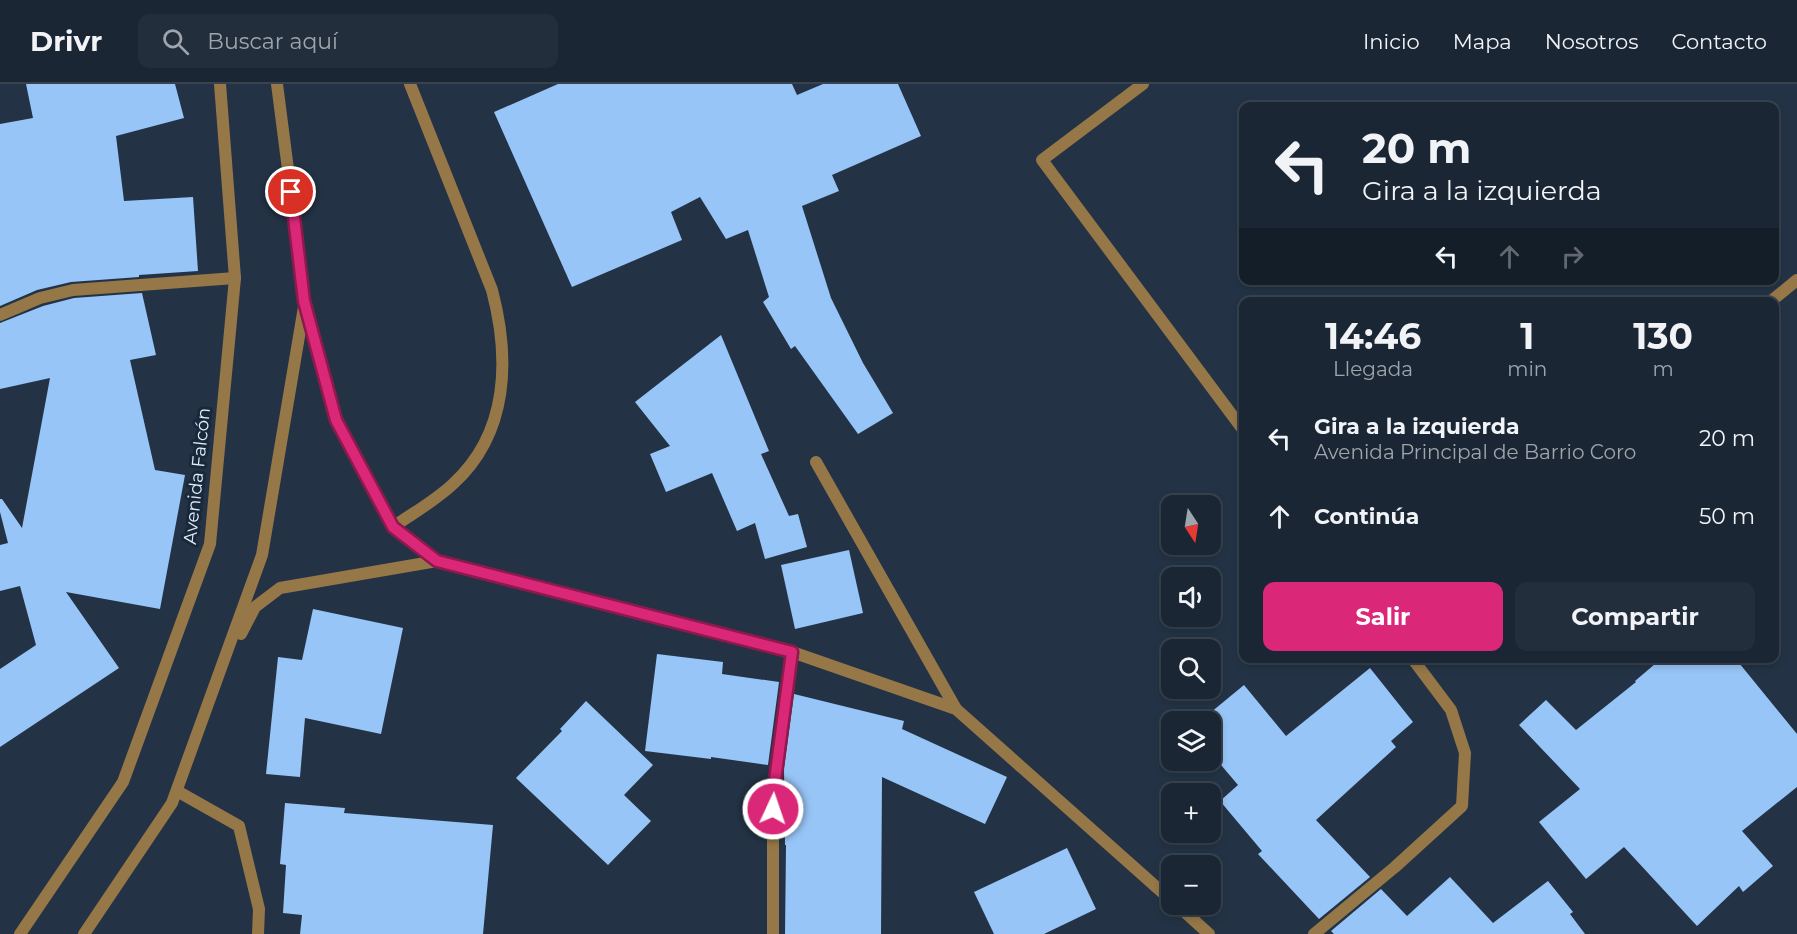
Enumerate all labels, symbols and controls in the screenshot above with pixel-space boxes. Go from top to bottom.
search box [138,14,558,68]
text: Drivr [30,24,102,58]
icon: search [159,25,192,58]
text: Buscar aquí [207,28,338,55]
text: Inicio [1363,29,1420,54]
text: Mapa [1453,29,1512,54]
text: Nosotros [1545,29,1638,54]
text: Contacto [1671,29,1767,54]
text: 20 m [1362,122,1471,174]
icon: left [1263,126,1341,204]
pin [265,166,316,217]
text: Gira a la izquierda [1362,174,1602,207]
icon: arrive [274,175,307,208]
icon: left [1430,240,1463,273]
icon: ahead [1493,240,1526,273]
icon: right [1556,240,1589,273]
text: 14:46 [1325,314,1421,358]
text: 1 [1520,314,1534,358]
text: 130 [1633,314,1693,358]
text: Llegada [1333,357,1413,381]
text: min [1507,357,1547,381]
text: m [1653,357,1674,381]
street label: Avenida Falcón [179,407,215,545]
text: Gira a la izquierda [1314,413,1520,440]
icon: left [1263,422,1296,455]
text: 20 m [1699,425,1755,452]
text: Avenida Principal de Barrio Coro [1314,440,1636,464]
north arrow [1161,495,1221,555]
map controls [1161,495,1221,915]
icon: ahead [1263,500,1296,533]
text: Continúa [1314,503,1419,530]
text: 50 m [1699,503,1755,530]
button: sound [1161,567,1221,627]
button: Salir [1263,582,1503,651]
button: Compartir [1515,582,1755,651]
button: search [1161,639,1221,699]
button: layers [1161,711,1221,771]
position arrow [741,777,805,841]
button: + [1161,783,1221,843]
button: − [1161,855,1221,915]

